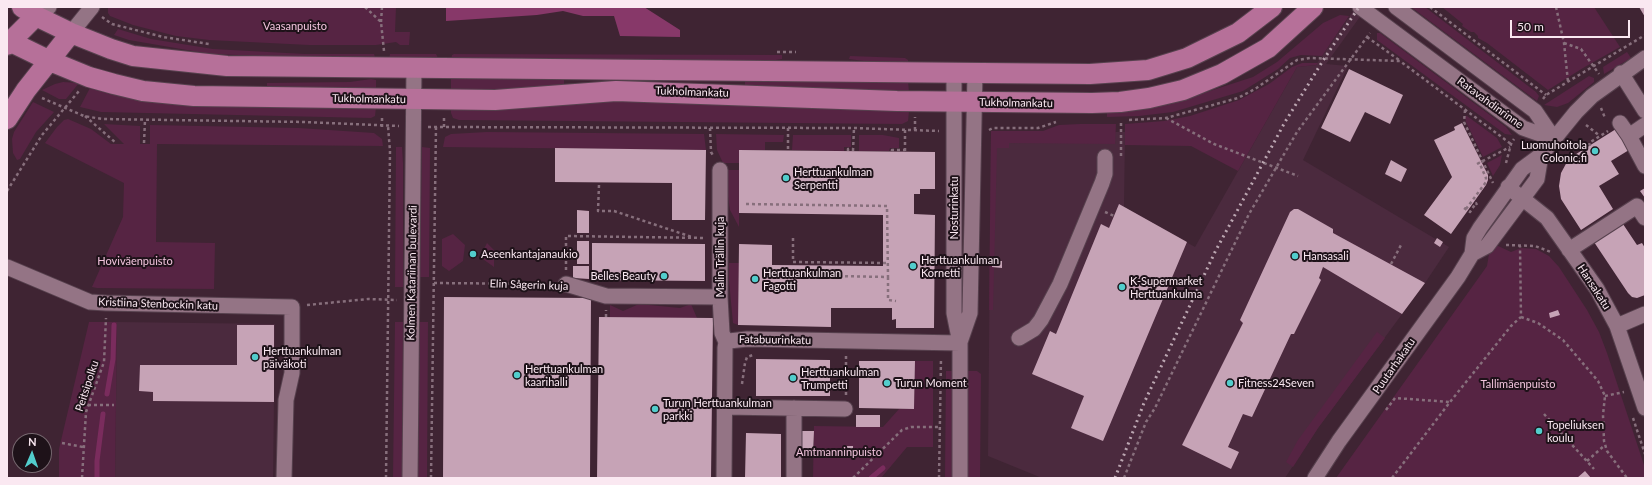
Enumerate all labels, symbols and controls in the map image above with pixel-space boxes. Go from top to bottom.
scale bar [1512,12,1632,38]
park label: Vaasanpuisto [263,19,327,33]
text: 50 m [1517,19,1544,34]
street label: Ratavahdinrinne [1454,75,1526,131]
street label: Tukholmankatu [655,84,729,100]
street label: Tukholmankatu [332,92,406,106]
street label: Tukholmankatu [979,96,1053,110]
place label: Luomuhoitola Colonic.fi [1521,138,1587,164]
marker: Luomuhoitola Colonic.fi [1590,146,1600,156]
place label: Herttuankulman Serpentti [794,165,872,191]
marker: Herttuankulman Serpentti [781,173,791,183]
street label: Nosturinkatu [947,176,961,240]
street label: Kolmen Katariinan bulevardi [404,205,420,341]
street label: Malin Trällin kuja [713,217,727,297]
place label: Aseenkantajanaukio [481,247,578,261]
marker: Aseenkantajanaukio [468,249,478,259]
place label: Hansasali [1303,249,1349,263]
marker: Hansasali [1290,251,1300,261]
place label: Herttuankulman Kornetti [921,253,999,279]
park label: Hoviväenpuisto [97,254,173,268]
marker: Herttuankulman Kornetti [908,261,918,271]
street label: Hansakatu [1575,262,1613,312]
place label: Herttuankulman Fagotti [763,266,841,292]
place label: Belles Beauty [591,269,656,283]
marker: Belles Beauty [659,271,669,281]
marker: Herttuankulman Fagotti [750,274,760,284]
place label: K-Supermarket Herttuankulma [1130,274,1203,300]
street label: Elin Sågerin kuja [489,277,569,293]
marker: K-Supermarket Herttuankulma [1117,282,1127,292]
street label: Kristiina Stenbockin katu [98,295,218,313]
street label: Fatabuurinkatu [739,333,811,347]
street label: Puutarhakatu [1370,336,1418,396]
place label: Herttuankulman päiväkoti [263,344,341,370]
marker: Herttuankulman päiväkoti [250,352,260,362]
street label: Peitsipolku [73,359,101,413]
place label: Herttuankulman kaarihalli [525,362,603,388]
place label: Herttuankulman Trumpetti [801,365,879,391]
marker: Herttuankulman kaarihalli [512,370,522,380]
marker: Herttuankulman Trumpetti [788,373,798,383]
place label: Turun Moment [895,376,967,390]
place label: Fitness24Seven [1238,376,1314,390]
park label: Tallimäenpuisto [1481,377,1555,391]
marker: Turun Moment [882,378,892,388]
marker: Fitness24Seven [1225,378,1235,388]
place label: Turun Herttuankulman parkki [663,396,772,422]
marker: Turun Herttuankulman parkki [650,404,660,414]
place label: Topeliuksen koulu [1547,418,1604,444]
marker: Topeliuksen koulu [1534,426,1544,436]
north arrow [12,433,52,473]
text: N [28,435,37,448]
park label: Amtmanninpuisto [796,445,882,459]

